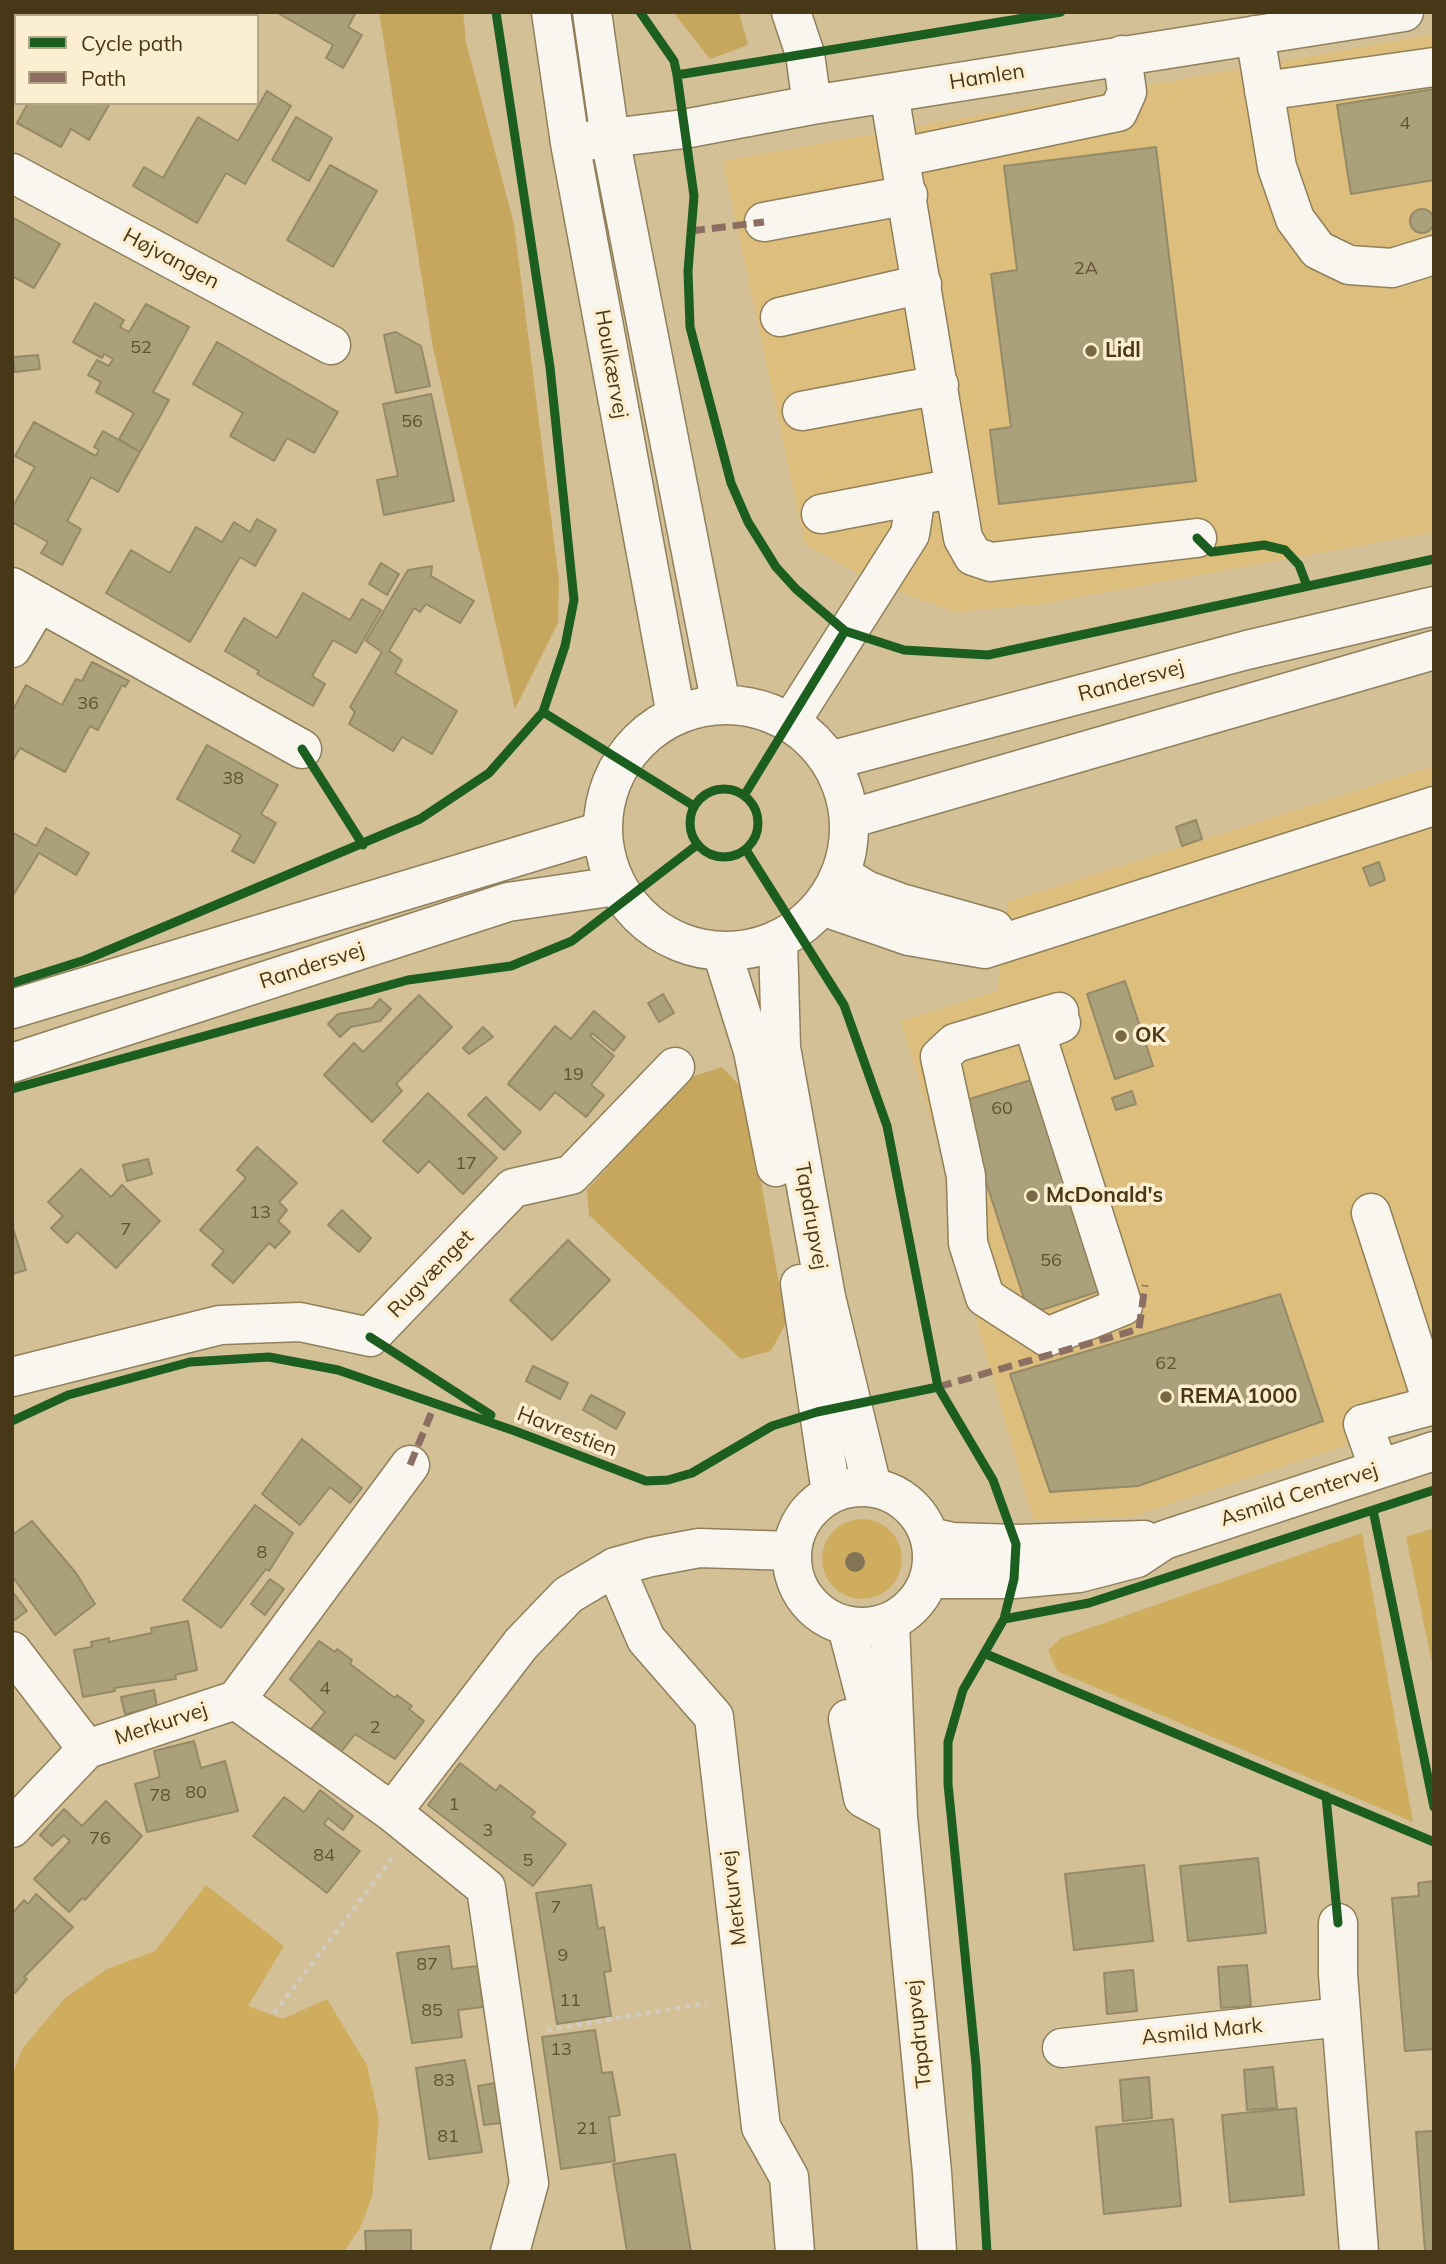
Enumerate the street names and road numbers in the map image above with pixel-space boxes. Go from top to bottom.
street label: Hamlen [948,59,1026,95]
street label: Højvangen [119,223,223,295]
street label: Houlkærvej [589,308,633,420]
street label: Randersvej [1075,655,1187,707]
street label: Randersvej [256,937,368,995]
street label: Tapdrupvej [789,1160,833,1272]
street label: Rugvænget [383,1225,479,1323]
street label: Havrestien [513,1401,621,1463]
street label: Asmild Centervej [1217,1458,1381,1532]
street label: Merkurvej [112,1697,210,1751]
street label: Merkurvej [716,1849,752,1947]
street label: Tapdrupvej [901,1979,937,2089]
street label: Asmild Mark [1140,2013,1264,2051]

